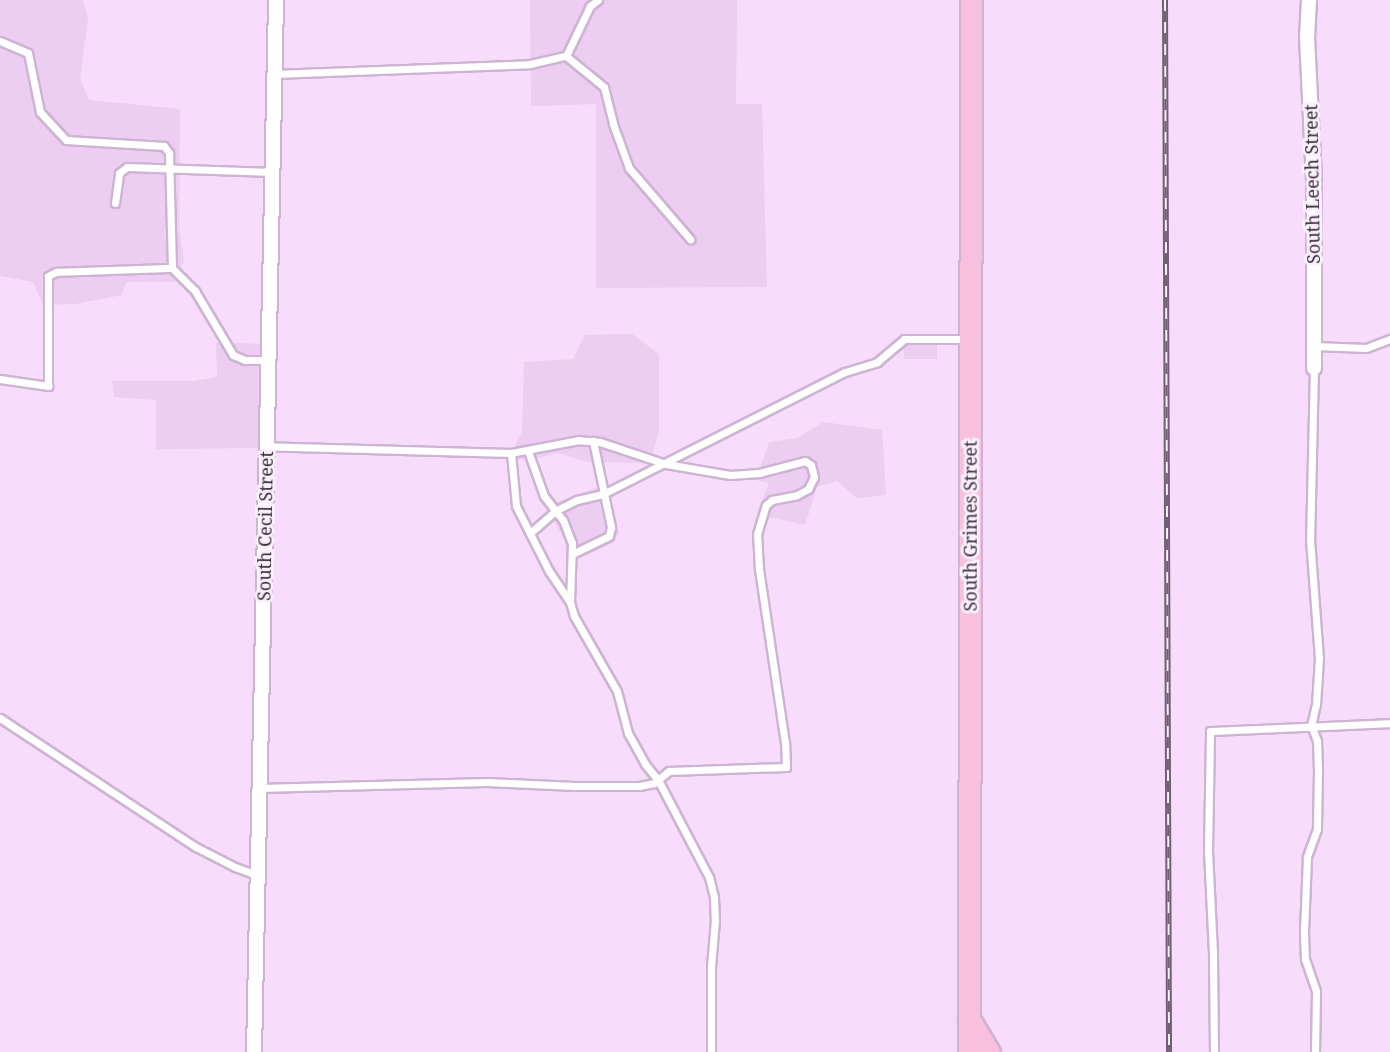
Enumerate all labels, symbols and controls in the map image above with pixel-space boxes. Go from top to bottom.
street label: South Leech Street [1300,104,1324,264]
street label: South Grimes Street [959,441,981,611]
street label: South Cecil Street [253,451,277,601]

